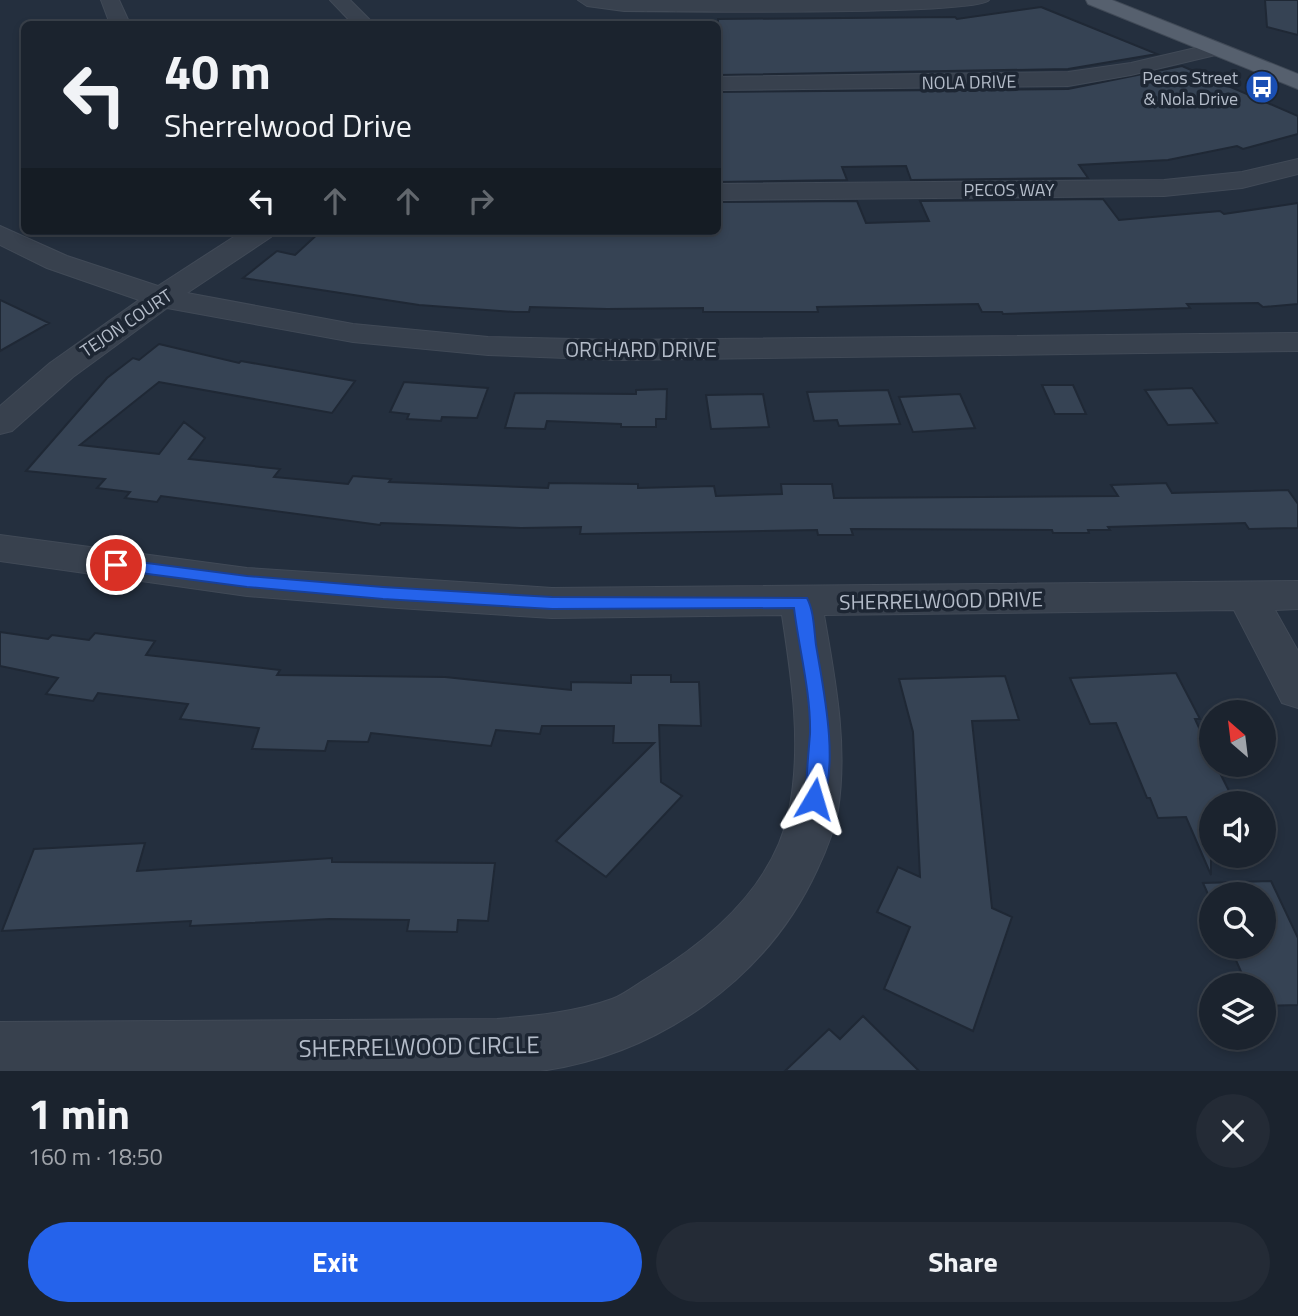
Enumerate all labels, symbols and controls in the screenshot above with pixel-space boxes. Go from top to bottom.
text: 40 m [164,33,271,108]
icon: left [49,49,140,140]
place label: Pecos Street & Nola Drive [1142,64,1239,112]
street label: NOLA DRIVE [921,68,1017,96]
bus stop icon: Pecos Street & Nola Drive [1243,68,1281,106]
text: Sherrelwood Drive [164,101,412,149]
street label: PECOS WAY [964,176,1055,203]
icon: left [243,182,281,220]
icon: ahead [316,182,354,220]
icon: ahead [389,182,427,220]
icon: right [462,182,500,220]
street label: TEJON COURT [74,282,178,364]
street label: ORCHARD DRIVE [565,333,717,365]
pin [86,535,146,595]
icon: arrive [97,546,135,584]
street label: SHERRELWOOD DRIVE [839,582,1043,618]
north arrow [1199,700,1276,777]
map controls [1199,700,1276,1050]
position arrow [777,762,851,836]
button: sound [1199,791,1276,868]
button: search [1199,882,1276,959]
button: layers [1199,973,1276,1050]
street label: SHERRELWOOD CIRCLE [298,1026,540,1066]
text: 1 min [28,1081,130,1145]
button: close [1196,1094,1270,1168]
text: 160 m · 18:50 [28,1139,163,1174]
button: Exit [28,1222,642,1302]
button: Share [656,1222,1270,1302]

